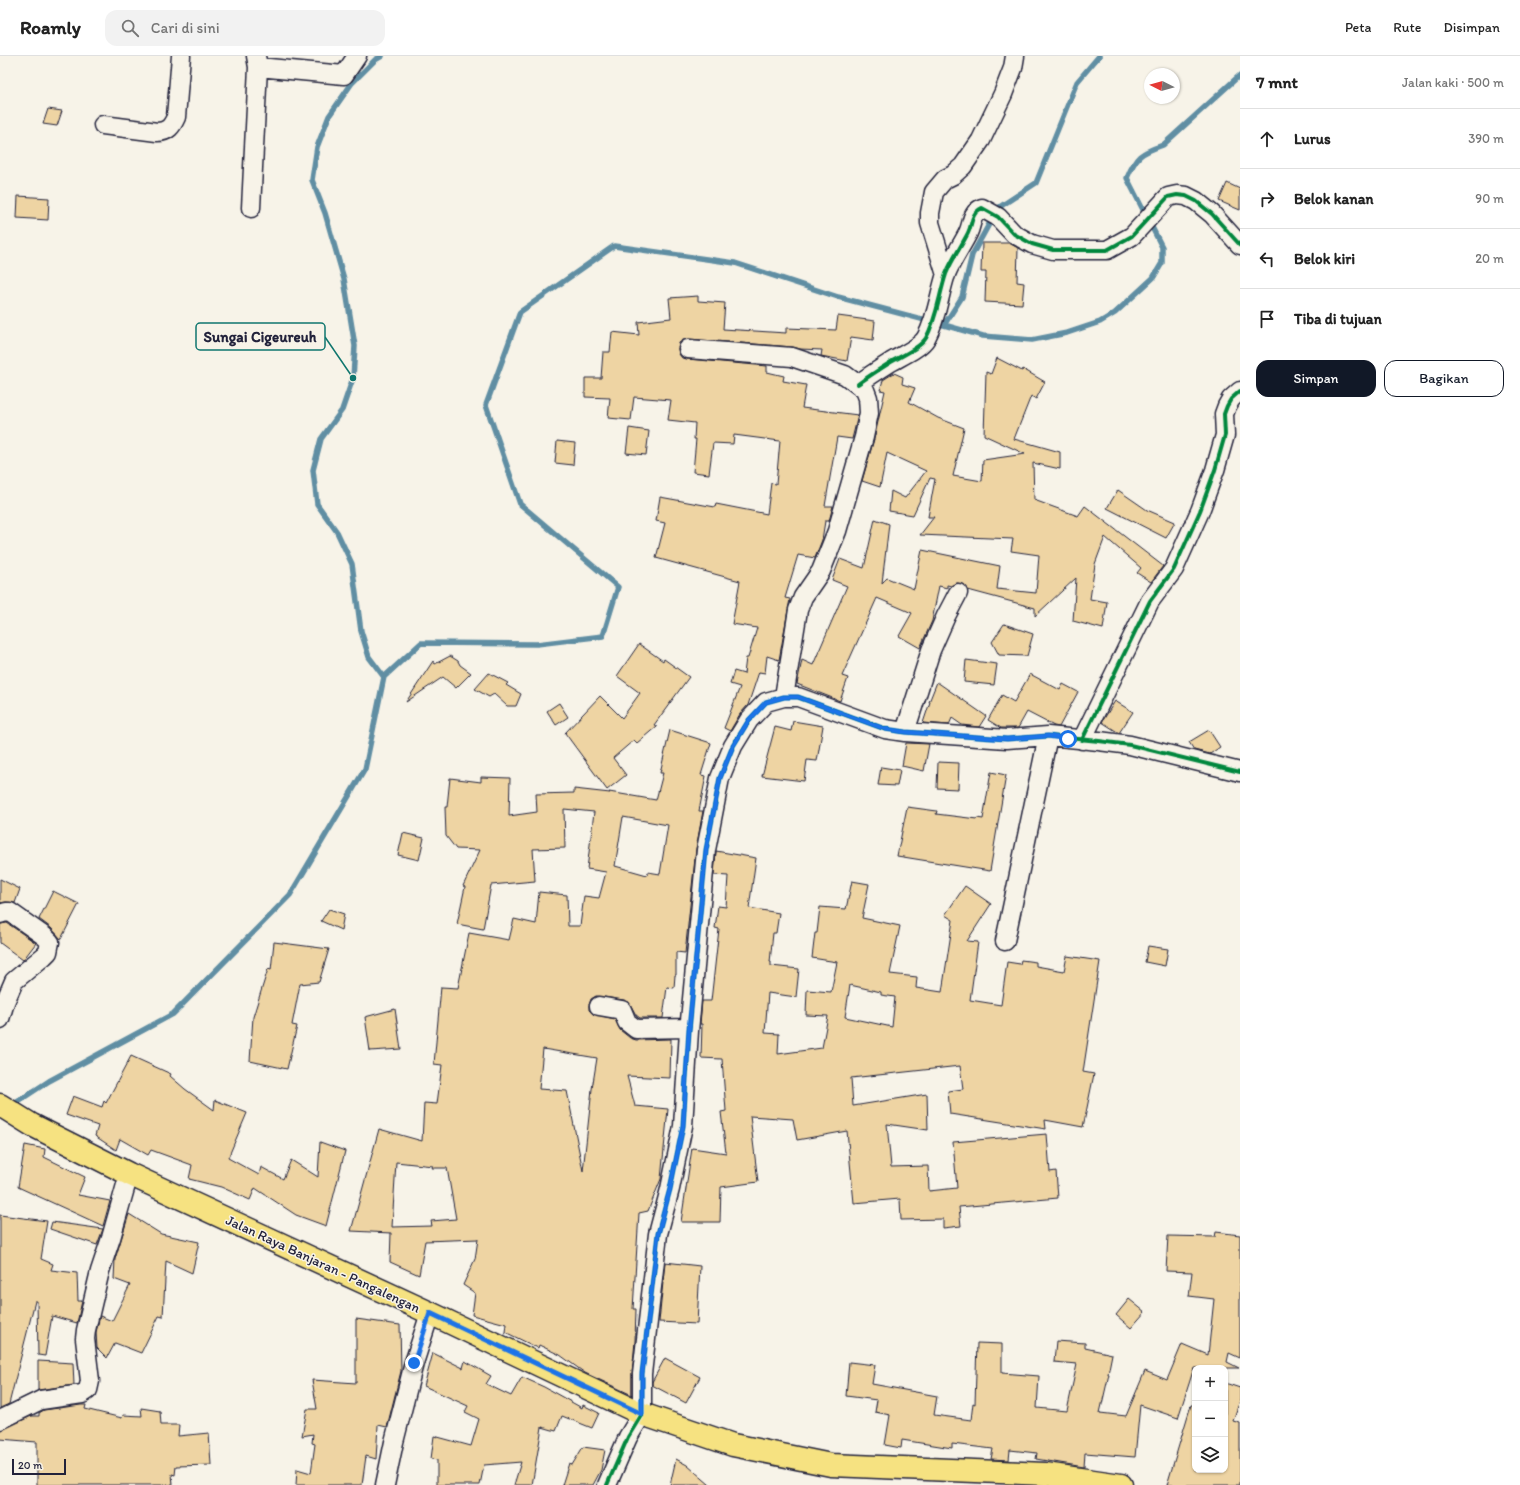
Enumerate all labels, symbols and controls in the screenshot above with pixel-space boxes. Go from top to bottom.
search box [105,10,385,46]
text: Roamly [20,16,81,39]
icon: search [119,17,141,39]
text: Cari di sini [151,19,220,37]
text: Peta [1345,19,1371,36]
text: Rute [1393,19,1421,36]
text: Disimpan [1443,19,1500,36]
north arrow [1144,68,1180,104]
text: 7 mnt [1256,72,1298,92]
text: Jalan kaki · 500 m [1402,75,1504,90]
icon: ahead [1256,128,1278,150]
text: Lurus [1294,130,1331,148]
text: 390 m [1468,131,1504,146]
icon: right [1256,188,1278,210]
text: Belok kanan [1294,190,1374,208]
text: 90 m [1475,191,1504,206]
icon: left [1256,248,1278,270]
text: Belok kiri [1294,250,1355,268]
text: 20 m [1475,251,1504,266]
icon: arrive [1256,308,1278,330]
text: Tiba di tujuan [1294,310,1382,328]
callout: Sungai Cigeureuh [196,323,325,350]
text: Sungai Cigeureuh [204,328,317,347]
button: Simpan [1256,360,1376,397]
button: Bagikan [1384,360,1504,397]
route start [1059,730,1077,748]
street label: Jalan Raya Banjaran - Pangalengan [223,1211,423,1317]
route end [405,1354,423,1372]
map controls [1192,1365,1228,1473]
button: + [1192,1365,1228,1401]
button: − [1192,1401,1228,1437]
button: layers [1192,1437,1228,1473]
scale bar [12,1457,66,1476]
text: 20 m [18,1459,42,1472]

